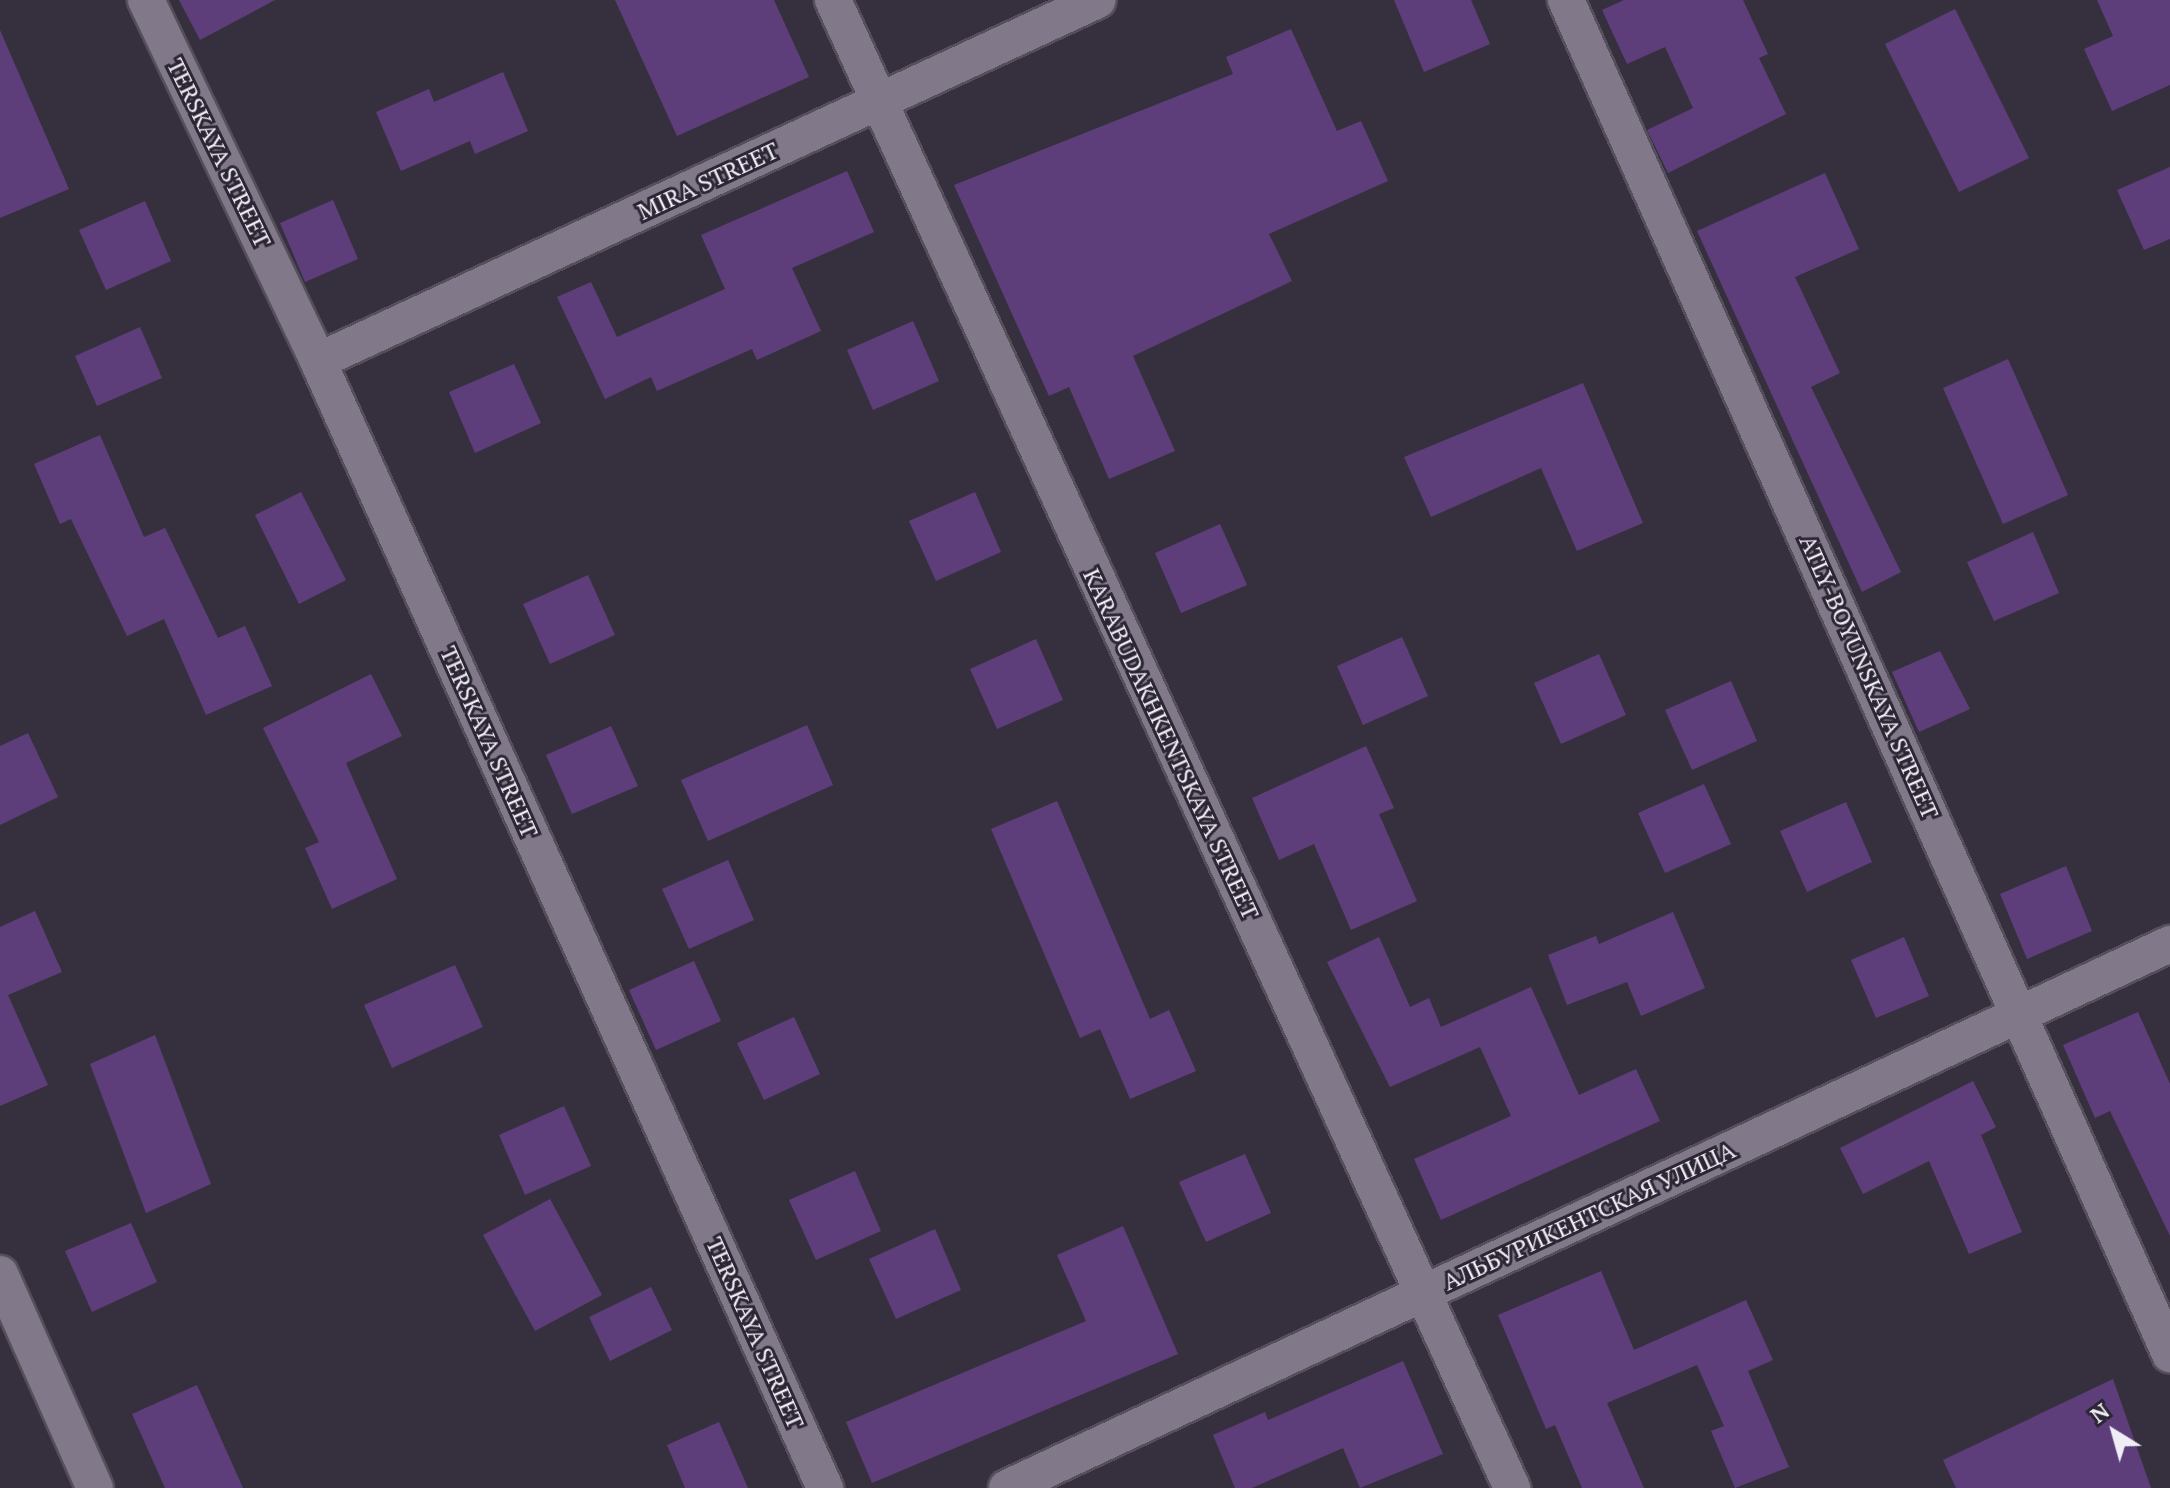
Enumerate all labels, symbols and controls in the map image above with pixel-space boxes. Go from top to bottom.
street label: TERSKAYA STREET [161,53,277,253]
street label: MIRA STREET [633,136,783,226]
street label: ATLY-BOYUNSKAYA STREET [1793,530,1945,824]
street label: KARABUDAKHKENTSKAYA STREET [1077,564,1265,924]
street label: TERSKAYA STREET [434,641,544,843]
street label: АЛЬБУРИКЕНТСКАЯ УЛИЦА [1438,1135,1740,1297]
street label: TERSKAYA STREET [700,1232,810,1434]
north arrow [2074,1392,2154,1472]
text: N [2084,1396,2115,1429]

